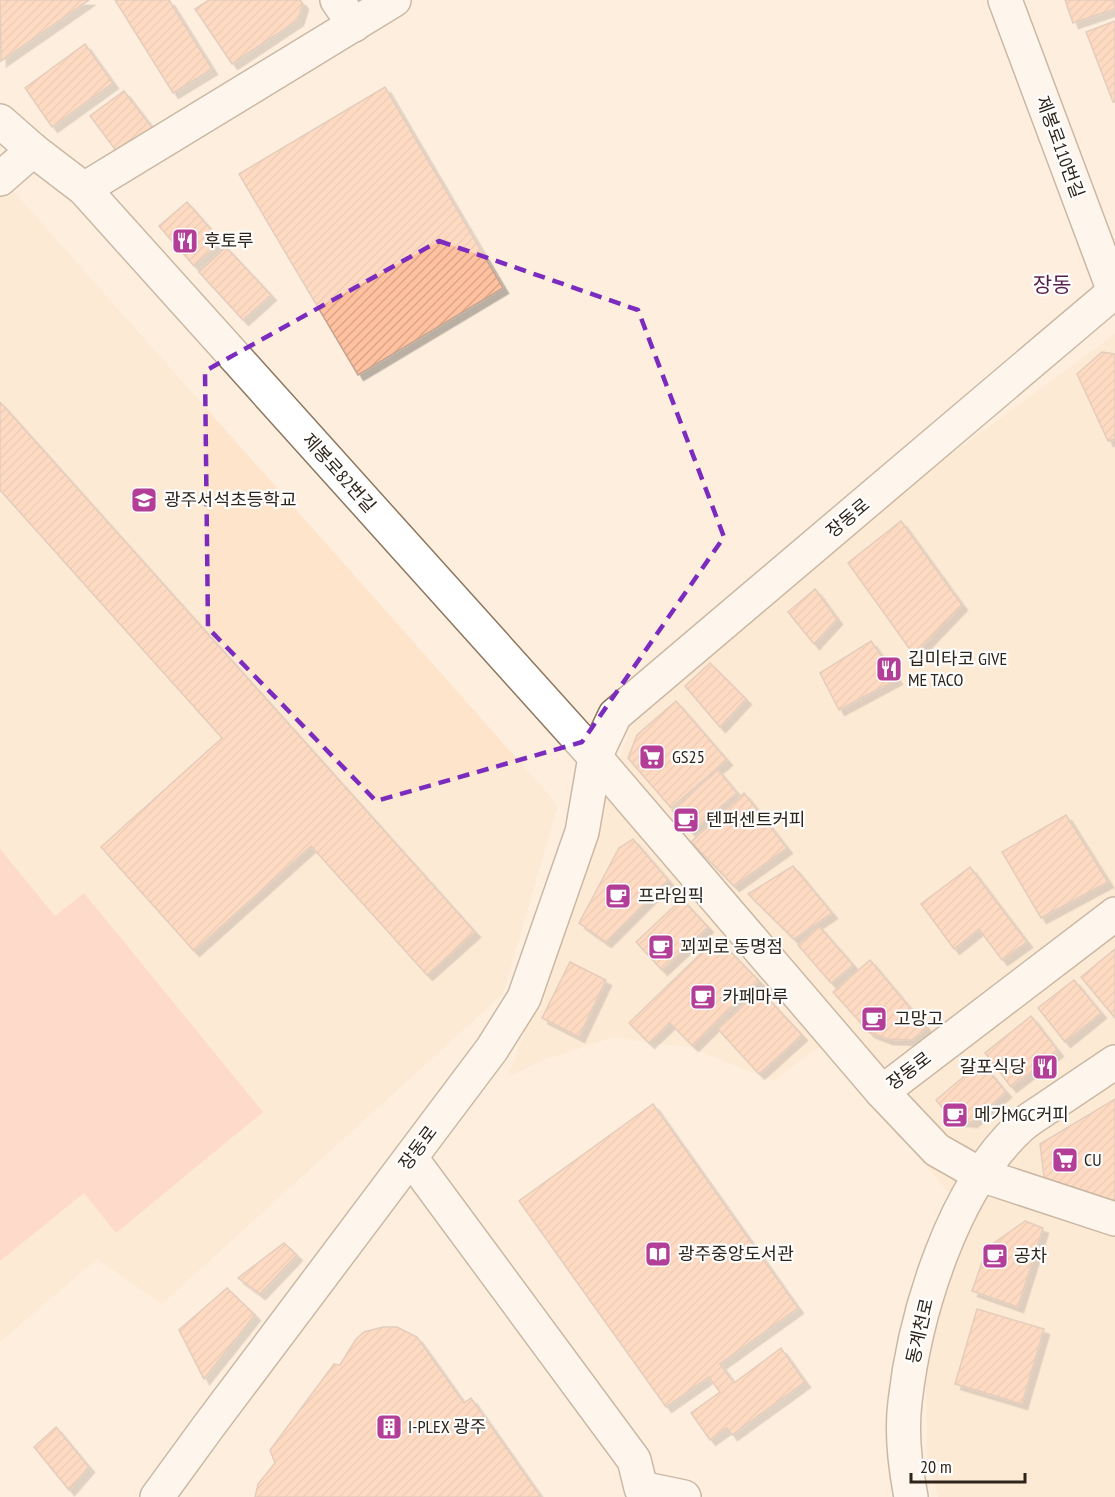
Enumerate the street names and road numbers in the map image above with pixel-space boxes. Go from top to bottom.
street label: 제봉로110번길 [1031,93,1090,201]
street label: 제봉로82번길 [298,428,381,517]
street label: 장동로 [821,493,874,542]
street label: 장동로 [882,1046,935,1095]
street label: 장동로 [393,1121,442,1174]
street label: 동계천로 [901,1296,938,1366]

